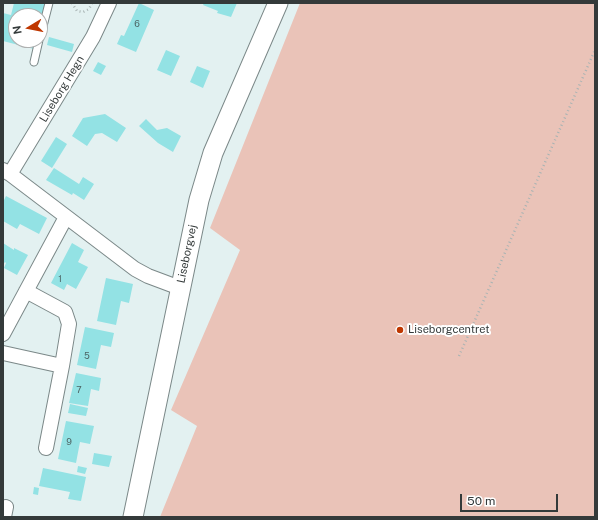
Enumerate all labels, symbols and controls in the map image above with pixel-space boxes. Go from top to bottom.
north arrow [8,8,48,48]
house number: 6 [134,19,140,29]
text: N [11,25,24,35]
street label: Liseborg Hegn [37,53,87,125]
street label: Liseborgvej [174,224,200,284]
house number: 1 [58,274,62,284]
place label: Liseborgcentret [408,323,489,337]
marker: Liseborgcentret [395,325,405,335]
house number: 5 [84,351,90,361]
house number: 7 [76,385,82,395]
house number: 9 [66,437,72,447]
scale bar [462,486,560,512]
text: 50 m [467,494,495,508]

